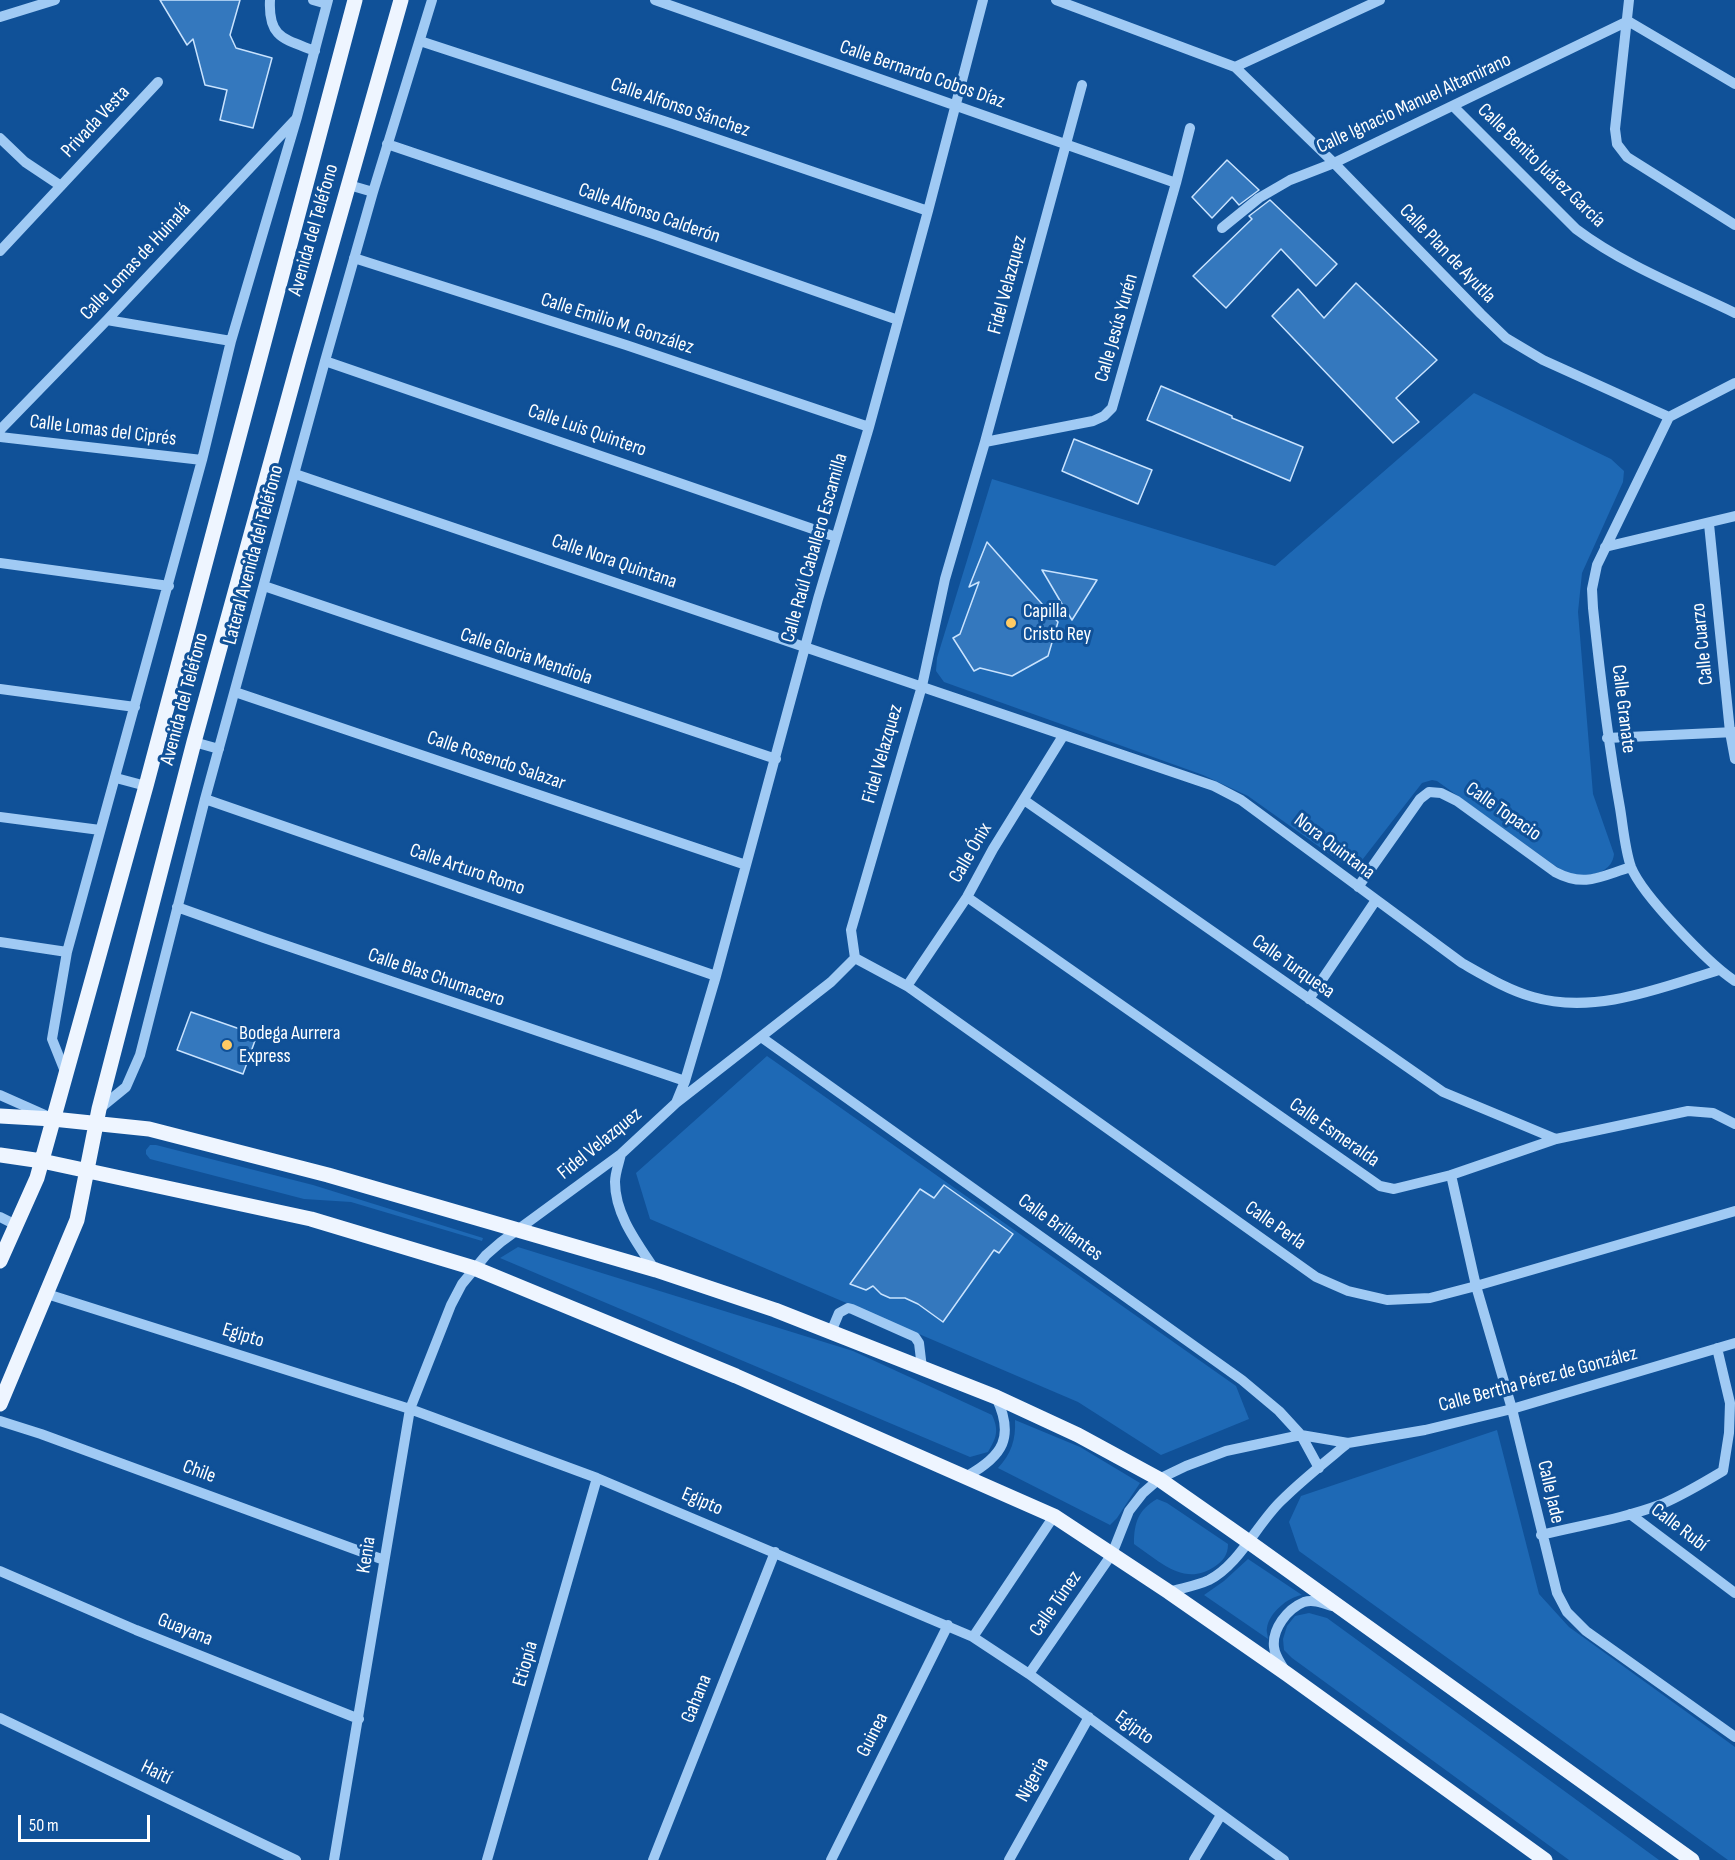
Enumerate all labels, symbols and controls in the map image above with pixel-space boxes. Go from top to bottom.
street label: Calle Bernardo Cobos Díaz [836,35,1008,115]
street label: Calle Ignacio Manuel Altamirano [1313,48,1515,160]
street label: Calle Alfonso Sánchez [607,73,753,143]
street label: Privada Vesta [57,81,135,163]
street label: Calle Benito Juárez García [1472,99,1610,233]
street label: Avenida del Teléfono [284,161,344,299]
street label: Calle Alfonso Calderón [575,178,723,250]
street label: Calle Lomas de Huinalá [76,198,196,326]
street label: Calle Plan de Ayutla [1394,199,1500,309]
street label: Fidel Velazquez [983,233,1033,337]
street label: Calle Jesús Yurén [1090,271,1144,385]
street label: Calle Emilio M. González [537,288,697,360]
street label: Calle Luis Quintero [525,399,649,463]
street label: Calle Lomas del Ciprés [28,410,178,452]
street label: Calle Raúl Caballero Escamilla [777,451,853,645]
street label: Lateral Avenida del Teléfono [218,463,290,647]
street label: Calle Nora Quintana [548,529,680,595]
place label: Capilla Cristo Rey [1023,600,1091,647]
street label: Calle Cuarzo [1687,602,1719,686]
marker: Capilla Cristo Rey [1004,616,1018,630]
street label: Calle Gloria Mendiola [457,623,595,691]
street label: Avenida del Teléfono [156,630,214,768]
street label: Calle Granate [1606,663,1640,755]
street label: Fidel Velazquez [857,702,909,806]
street label: Calle Rosendo Salazar [424,726,568,796]
street label: Calle Topacio [1461,777,1545,847]
street label: Nora Quintana [1289,809,1379,885]
street label: Calle Ónix [944,819,998,887]
street label: Calle Arturo Romo [406,839,528,901]
street label: Calle Turquesa [1247,930,1339,1004]
street label: Calle Blas Chumacero [364,943,508,1013]
place label: Bodega Aurrera Express [239,1022,340,1069]
marker: Bodega Aurrera Express [220,1038,234,1052]
street label: Calle Esmeralda [1284,1093,1384,1173]
street label: Fidel Velazquez [553,1103,647,1185]
street label: Calle Brillantes [1013,1189,1107,1267]
street label: Calle Perla [1240,1196,1310,1256]
street label: Egipto [219,1318,267,1354]
street label: Calle Bertha Pérez de González [1436,1342,1640,1418]
street label: Chile [179,1455,219,1489]
street label: Calle Jade [1531,1458,1569,1526]
street label: Egipto [678,1483,726,1521]
street label: Calle Rubí [1646,1499,1712,1557]
street label: Kenia [352,1535,382,1575]
street label: Calle Túnez [1025,1567,1087,1641]
street label: Guayana [154,1608,216,1652]
street label: Etiopía [508,1639,544,1689]
street label: Gahana [676,1671,718,1727]
street label: Egipto [1110,1706,1158,1750]
street label: Guinea [852,1709,894,1761]
street label: Nigeria [1011,1754,1055,1806]
street label: Haití [137,1755,175,1791]
scale bar [21,1803,153,1841]
text: 50 m [29,1815,59,1836]

